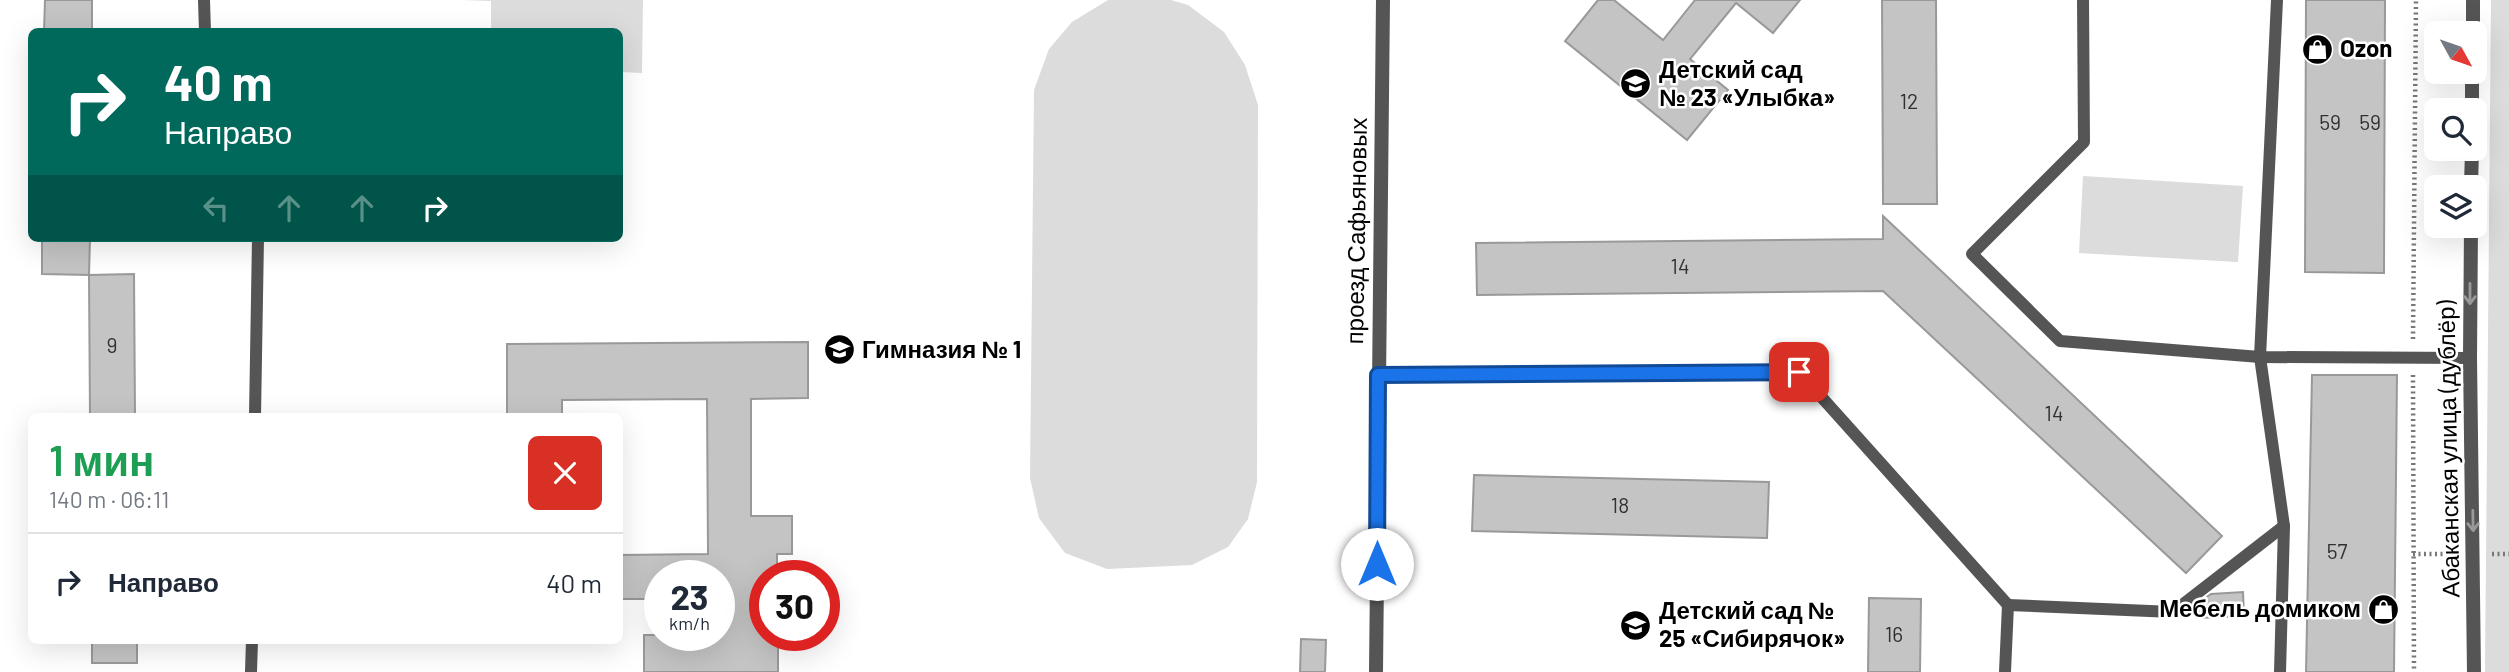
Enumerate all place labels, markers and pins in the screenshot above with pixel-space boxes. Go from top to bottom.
shop icon: Ozon [2300,32,2334,66]
place label: Ozon [2340,33,2392,62]
place label: Детский сад № 23 «Улыбка» [1659,54,1835,111]
school or university icon: Детский сад № 23 «Улыбка» [1619,67,1653,101]
school or university icon: Гимназия № 1 [822,333,856,367]
place label: Гимназия № 1 [862,334,1021,363]
pin [1769,342,1829,402]
shop icon: Мебель домиком [2367,592,2401,626]
place label: Мебель домиком [2159,593,2361,622]
place label: Детский сад № 25 «Сибирячок» [1659,595,1845,652]
school or university icon: Детский сад № 25 «Сибирячок» [1619,608,1653,642]

